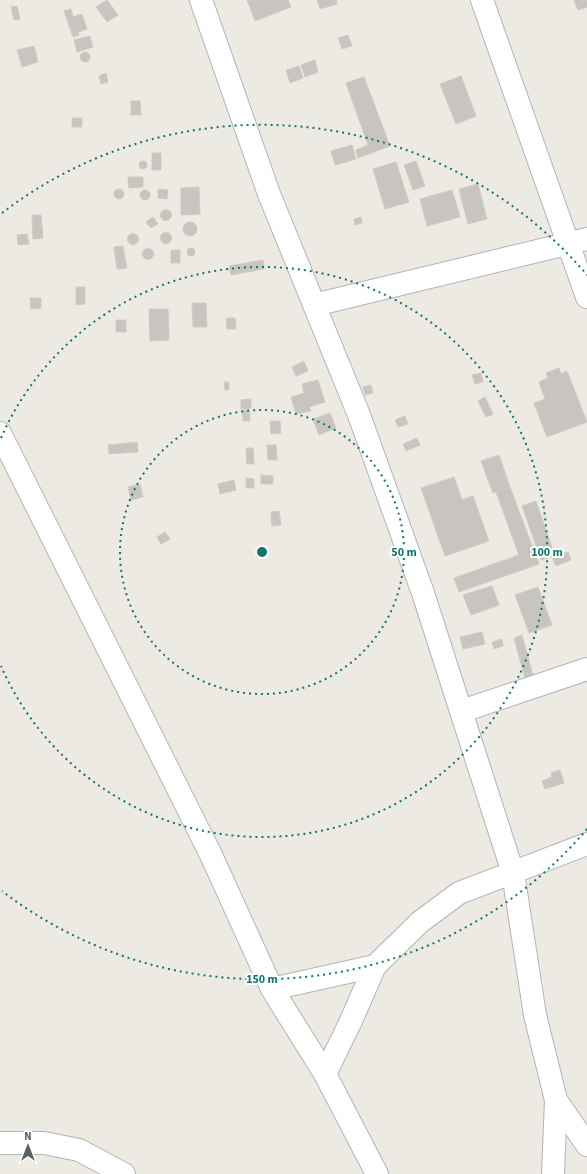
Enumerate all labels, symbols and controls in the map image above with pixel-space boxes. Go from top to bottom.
text: 50 m [391,544,417,561]
text: 100 m [531,544,563,561]
centre of rings [255,545,269,559]
text: 150 m [246,971,278,988]
north arrow [8,1126,48,1166]
text: N [24,1129,32,1144]

